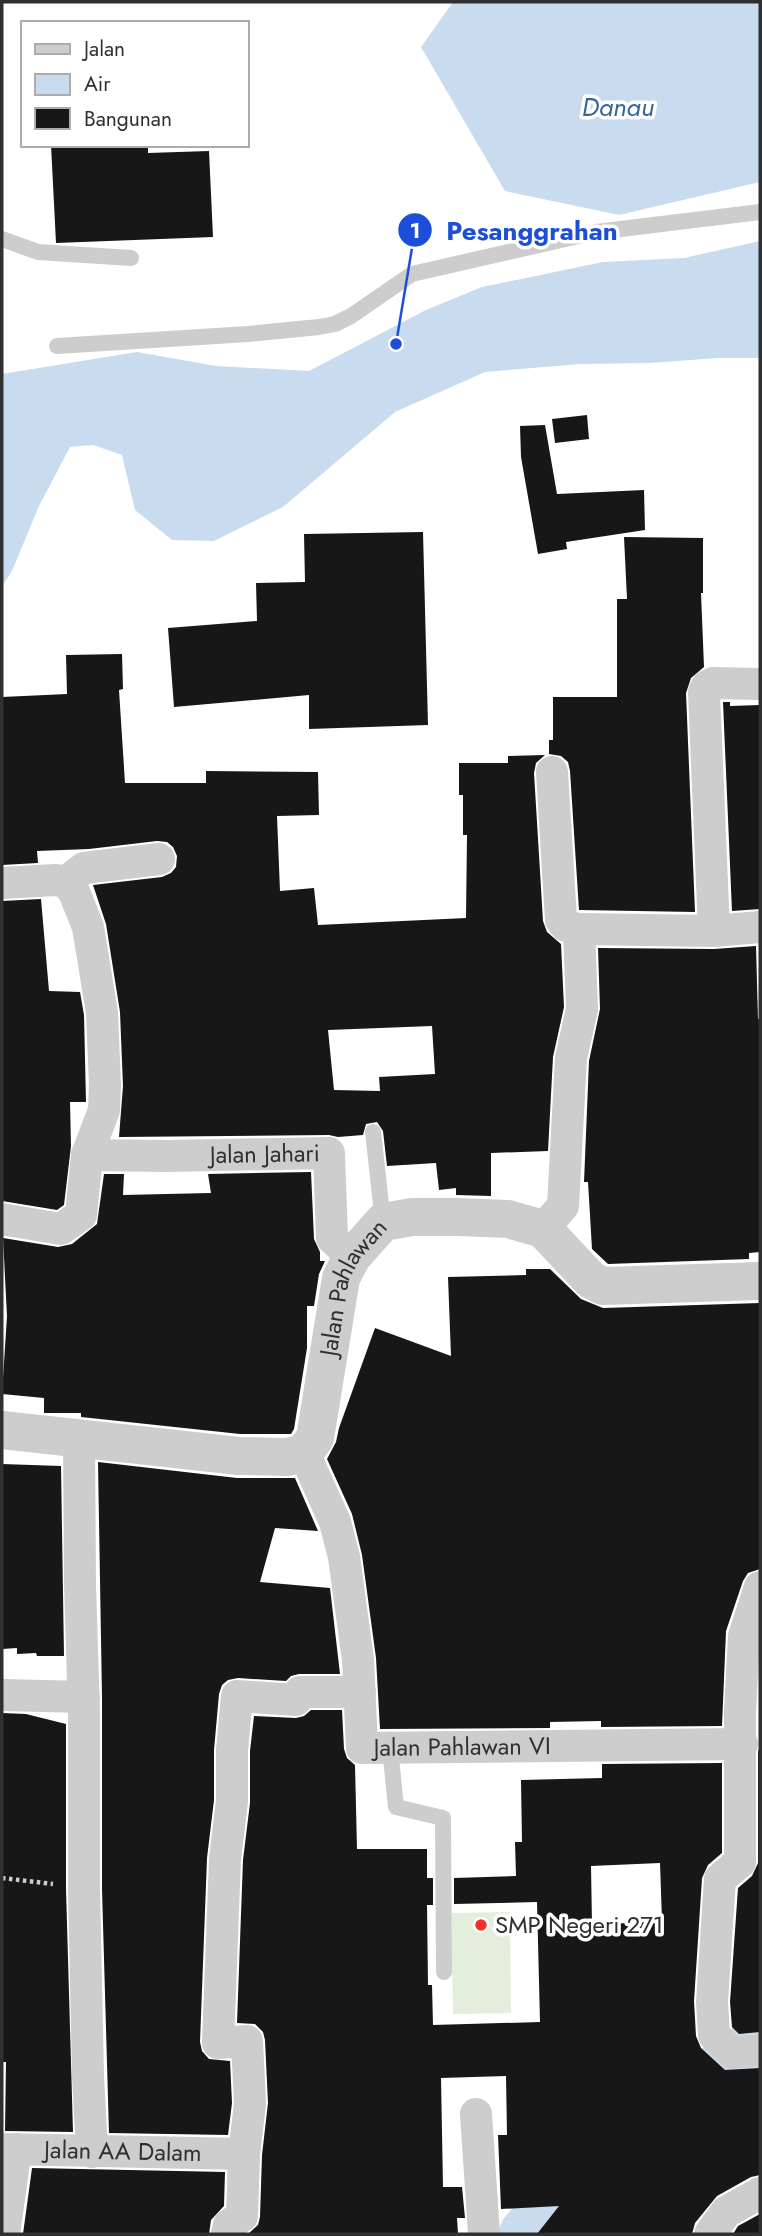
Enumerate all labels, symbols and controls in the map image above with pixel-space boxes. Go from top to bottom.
legend [21,21,248,147]
text: Jalan [81,34,125,64]
text: Air [84,69,111,99]
water label: Danau [582,88,654,126]
text: Bangunan [84,104,172,134]
callout: Pesanggrahan [398,207,632,254]
text: Pesanggrahan [446,212,618,250]
text: 1 [410,216,420,246]
street label: Jalan Jahari [206,1135,320,1172]
street label: Jalan Pahlawan [310,1211,395,1361]
street label: Jalan Pahlawan VI [370,1728,551,1765]
place label: SMP Negeri 271 [495,1907,664,1942]
marker: SMP Negeri 271 [473,1917,489,1933]
street label: Jalan AA Dalam [41,2132,202,2170]

